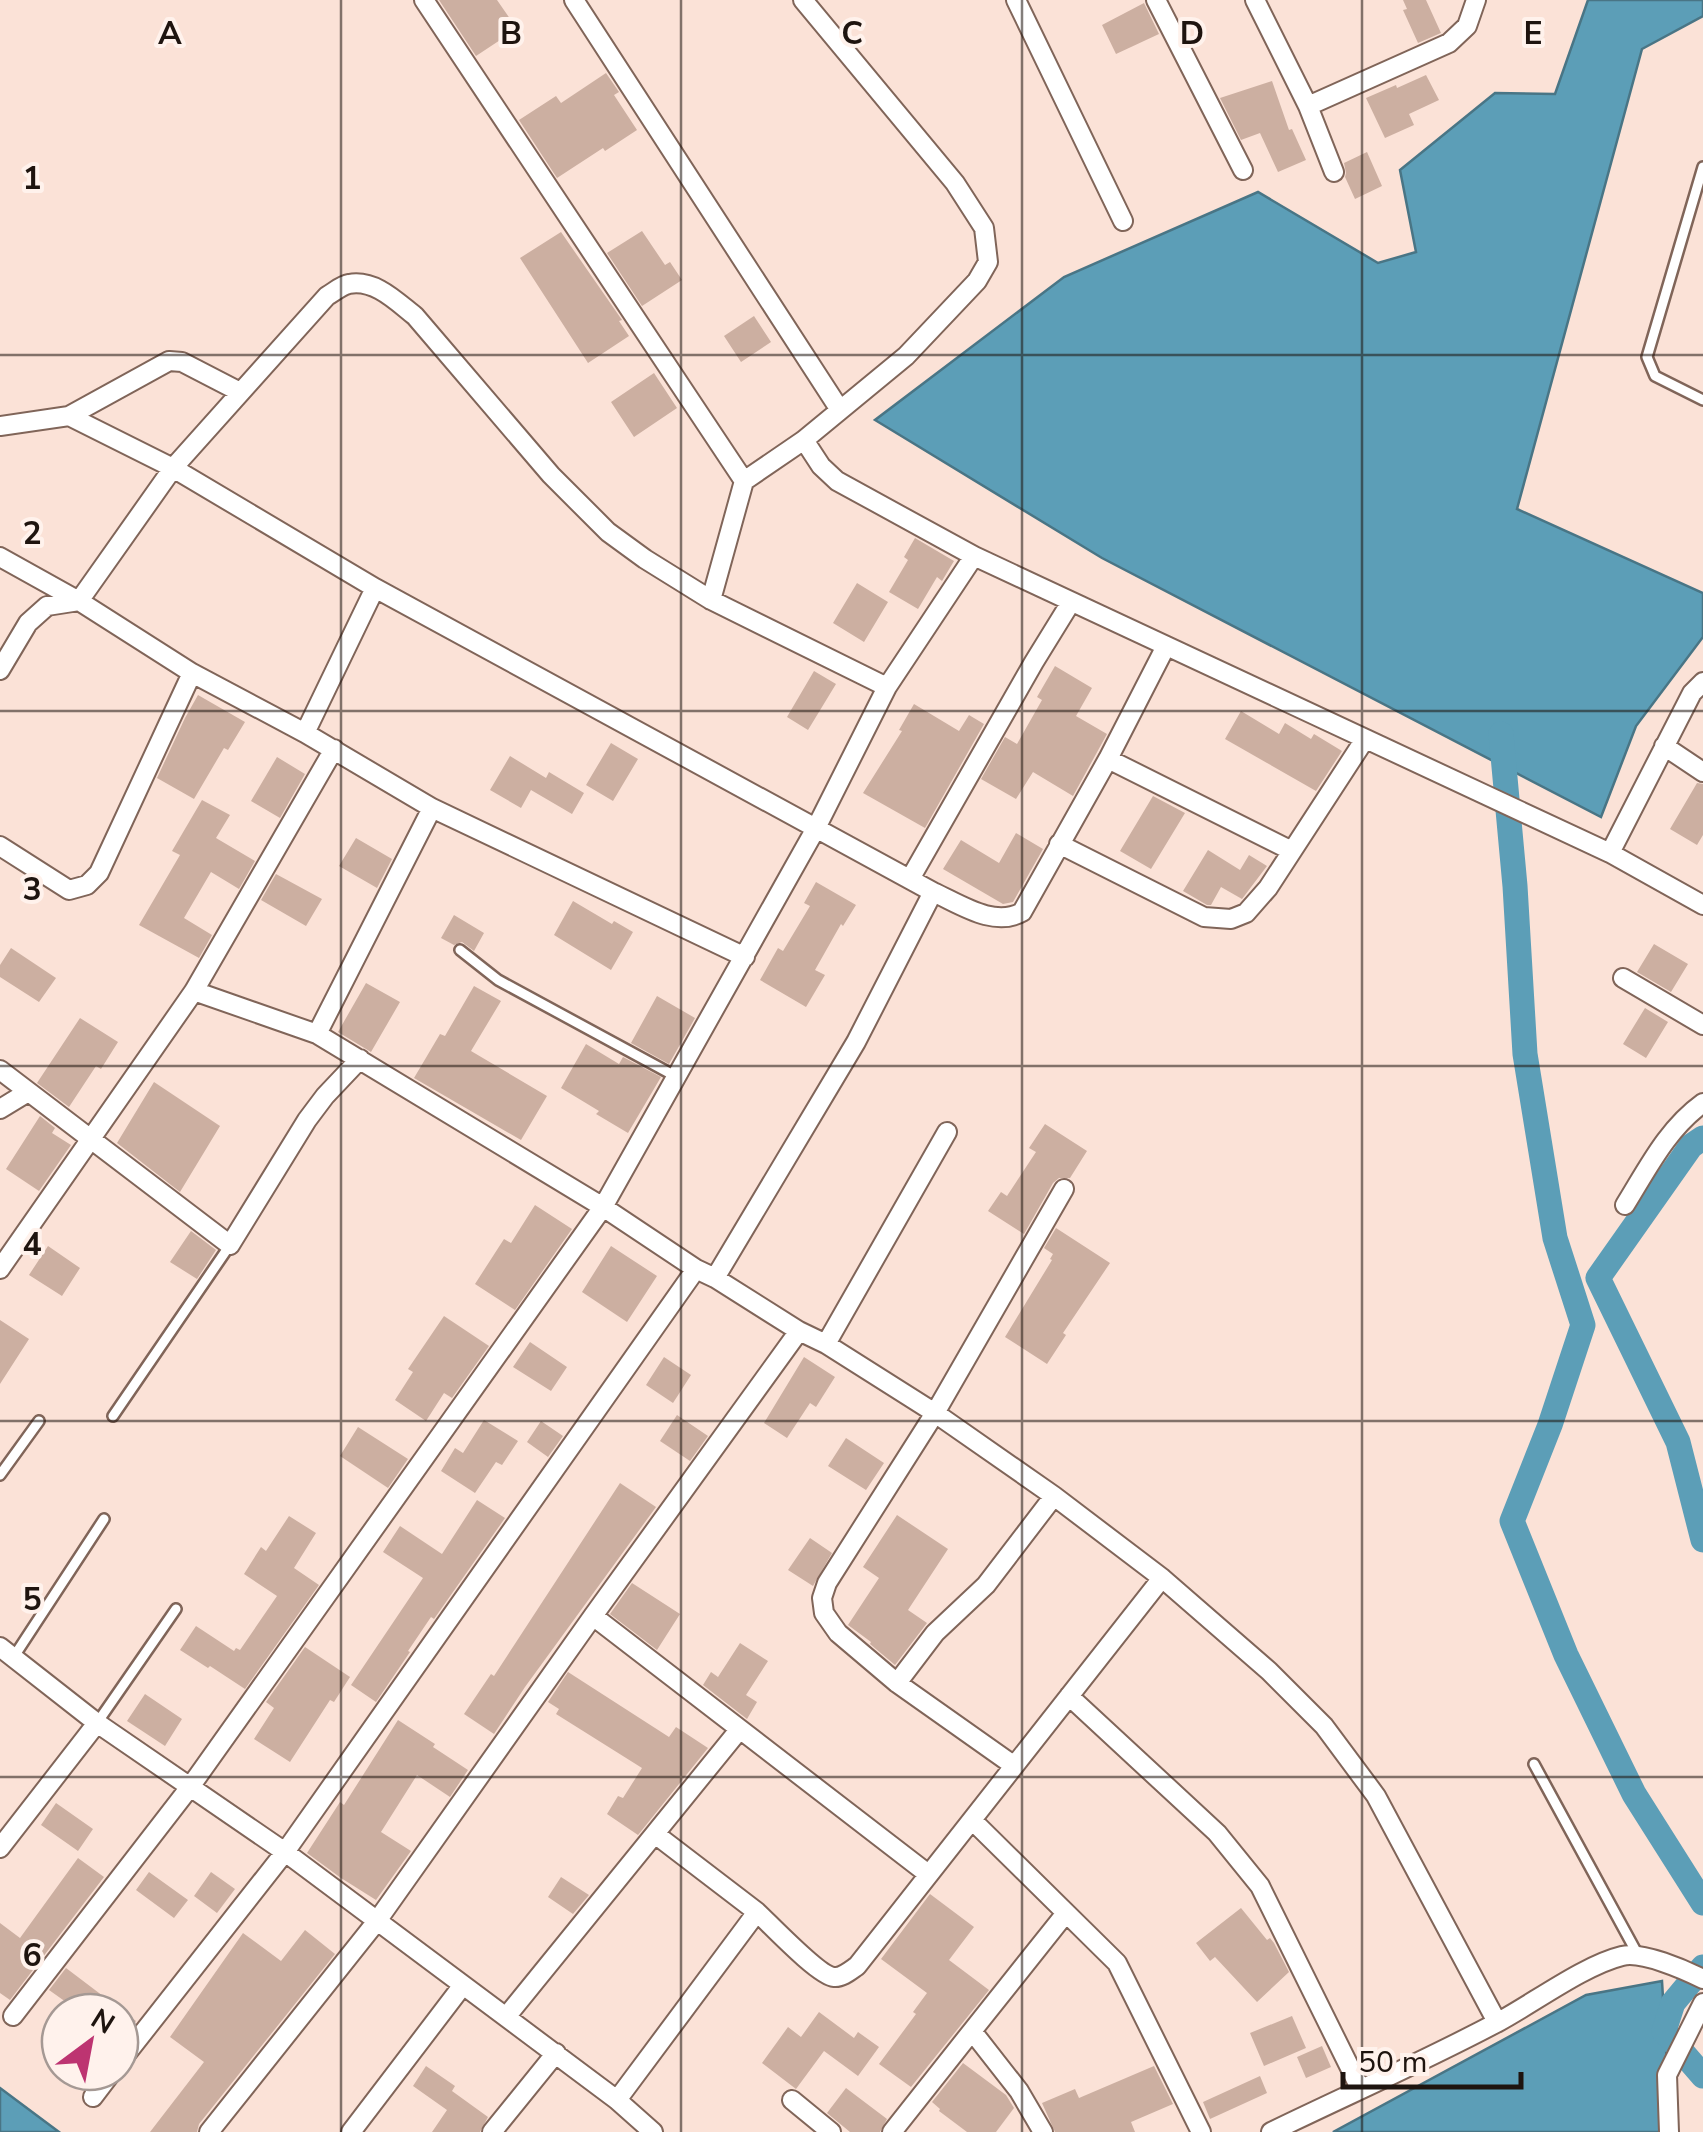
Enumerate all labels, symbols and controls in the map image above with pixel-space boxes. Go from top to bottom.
text: A [158,12,182,55]
text: B [500,12,522,55]
text: C [841,12,863,55]
text: D [1180,12,1204,55]
text: E [1523,12,1543,55]
text: 1 [22,157,42,200]
text: 2 [22,512,42,555]
text: 3 [22,868,42,911]
text: 4 [22,1223,42,1266]
text: 5 [22,1578,42,1621]
text: 6 [22,1934,42,1977]
north arrow [40,1992,140,2092]
text: N [84,2000,122,2043]
scale bar [1343,2027,1520,2089]
text: 50 m [1358,2042,1427,2083]

